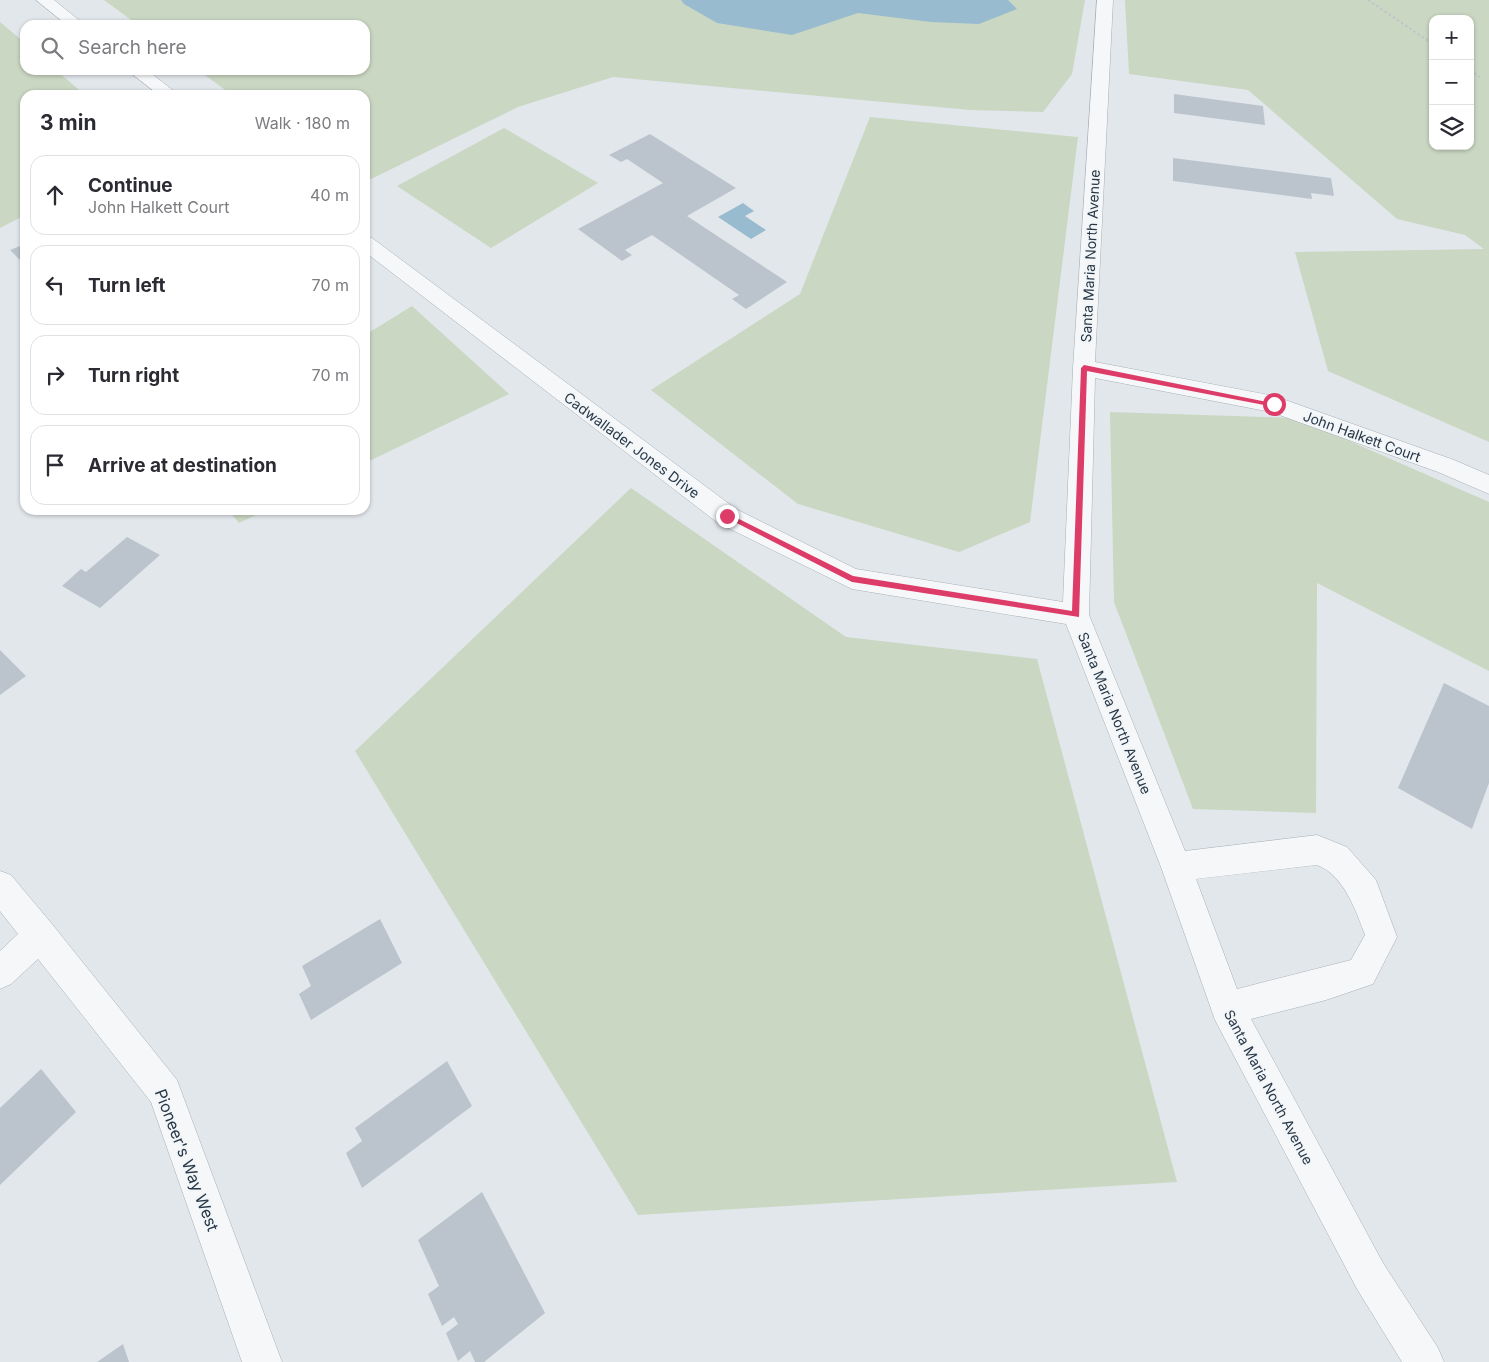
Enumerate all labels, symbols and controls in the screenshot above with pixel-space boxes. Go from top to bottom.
map controls [1429,15,1474,150]
button: + [1429,15,1474,60]
search box [20,20,370,75]
icon: search [38,34,66,62]
text: Search here [78,36,187,59]
button: − [1429,60,1474,105]
button: layers [1429,105,1474,150]
text: 3 min [40,110,96,135]
text: Walk · 180 m [255,113,350,133]
street label: Santa Maria North Avenue [1077,169,1103,343]
text: Continue [88,174,173,197]
icon: ahead [41,181,69,209]
text: 40 m [310,185,349,205]
text: John Halkett Court [88,197,229,217]
icon: left [41,271,69,299]
text: Turn left [88,274,166,297]
text: 70 m [312,275,349,295]
icon: right [41,361,69,389]
text: Turn right [88,364,179,387]
text: 70 m [312,365,349,385]
street label: Cadwallader Jones Drive [561,388,703,502]
route start [1263,393,1286,416]
street label: John Halkett Court [1301,407,1423,465]
icon: arrive [41,451,69,479]
text: Arrive at destination [88,454,277,477]
route end [716,505,739,528]
street label: Santa Maria North Avenue [1075,630,1155,796]
street label: Santa Maria North Avenue [1221,1007,1317,1167]
street label: Pioneer's Way West [151,1086,223,1234]

